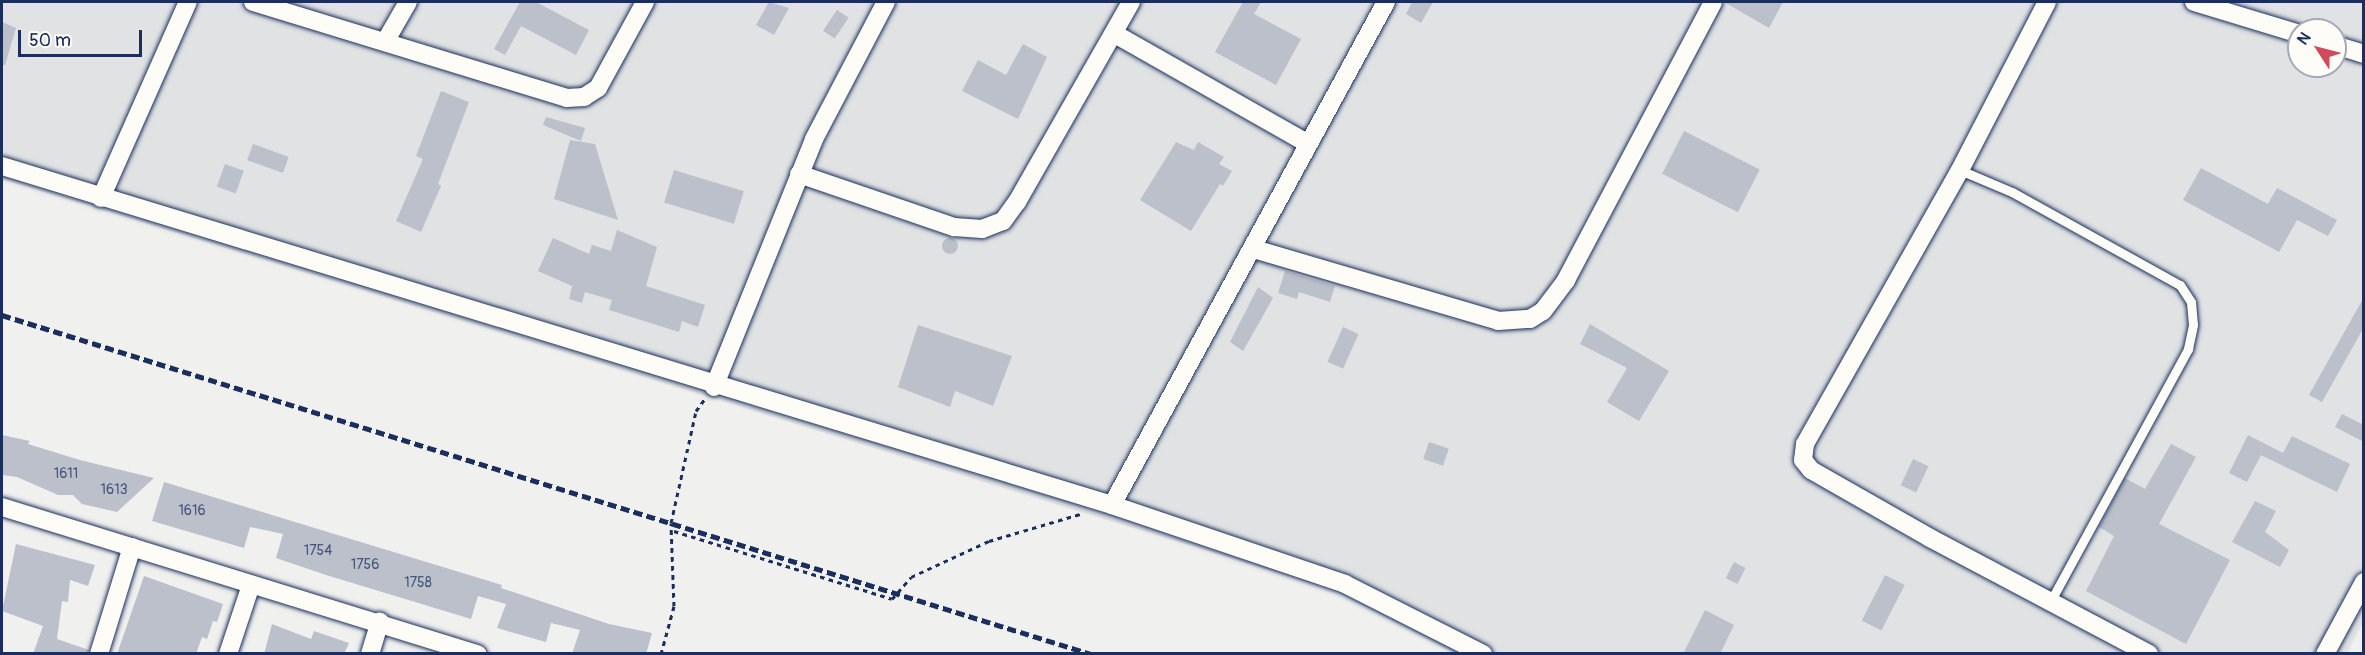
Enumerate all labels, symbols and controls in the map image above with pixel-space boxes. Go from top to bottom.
scale bar [21,18,146,56]
north arrow [2287,18,2347,78]
text: N [2293,28,2315,49]
text: 50 m [29,29,71,52]
house number: 1611 [54,466,78,482]
house number: 1613 [101,482,127,498]
house number: 1616 [178,503,206,519]
house number: 1754 [304,543,332,559]
house number: 1756 [351,557,379,573]
house number: 1758 [404,575,432,591]

